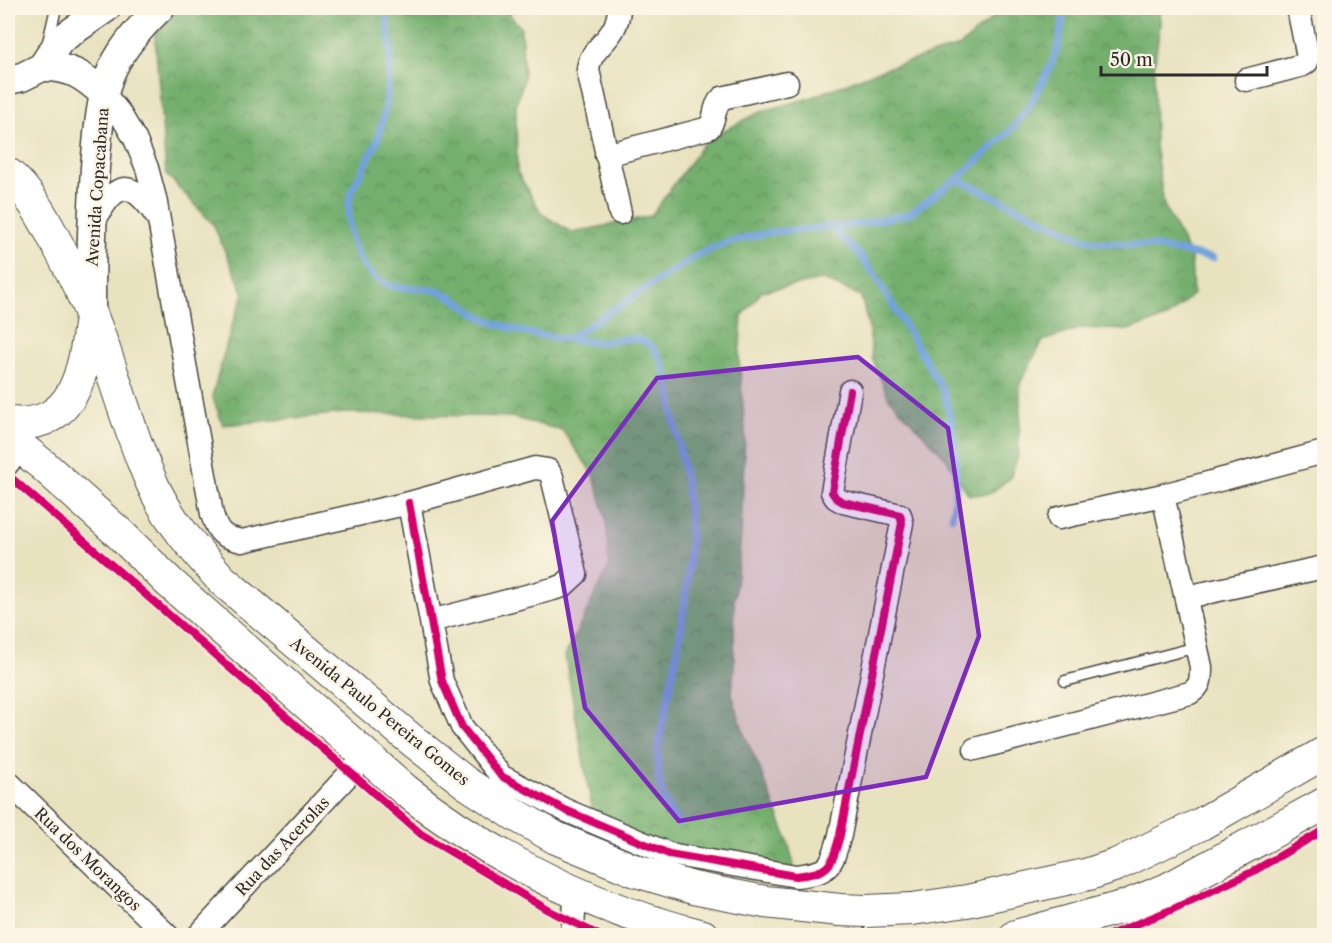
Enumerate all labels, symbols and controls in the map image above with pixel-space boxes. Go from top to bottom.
scale bar [1101,39,1268,77]
text: 50 m [1110,49,1153,71]
street label: Avenida Copacabana [81,106,113,268]
street label: Avenida Paulo Pereira Gomes [286,632,474,790]
street label: Rua das Acerolas [231,792,333,900]
street label: Rua dos Morangos [30,803,146,915]

